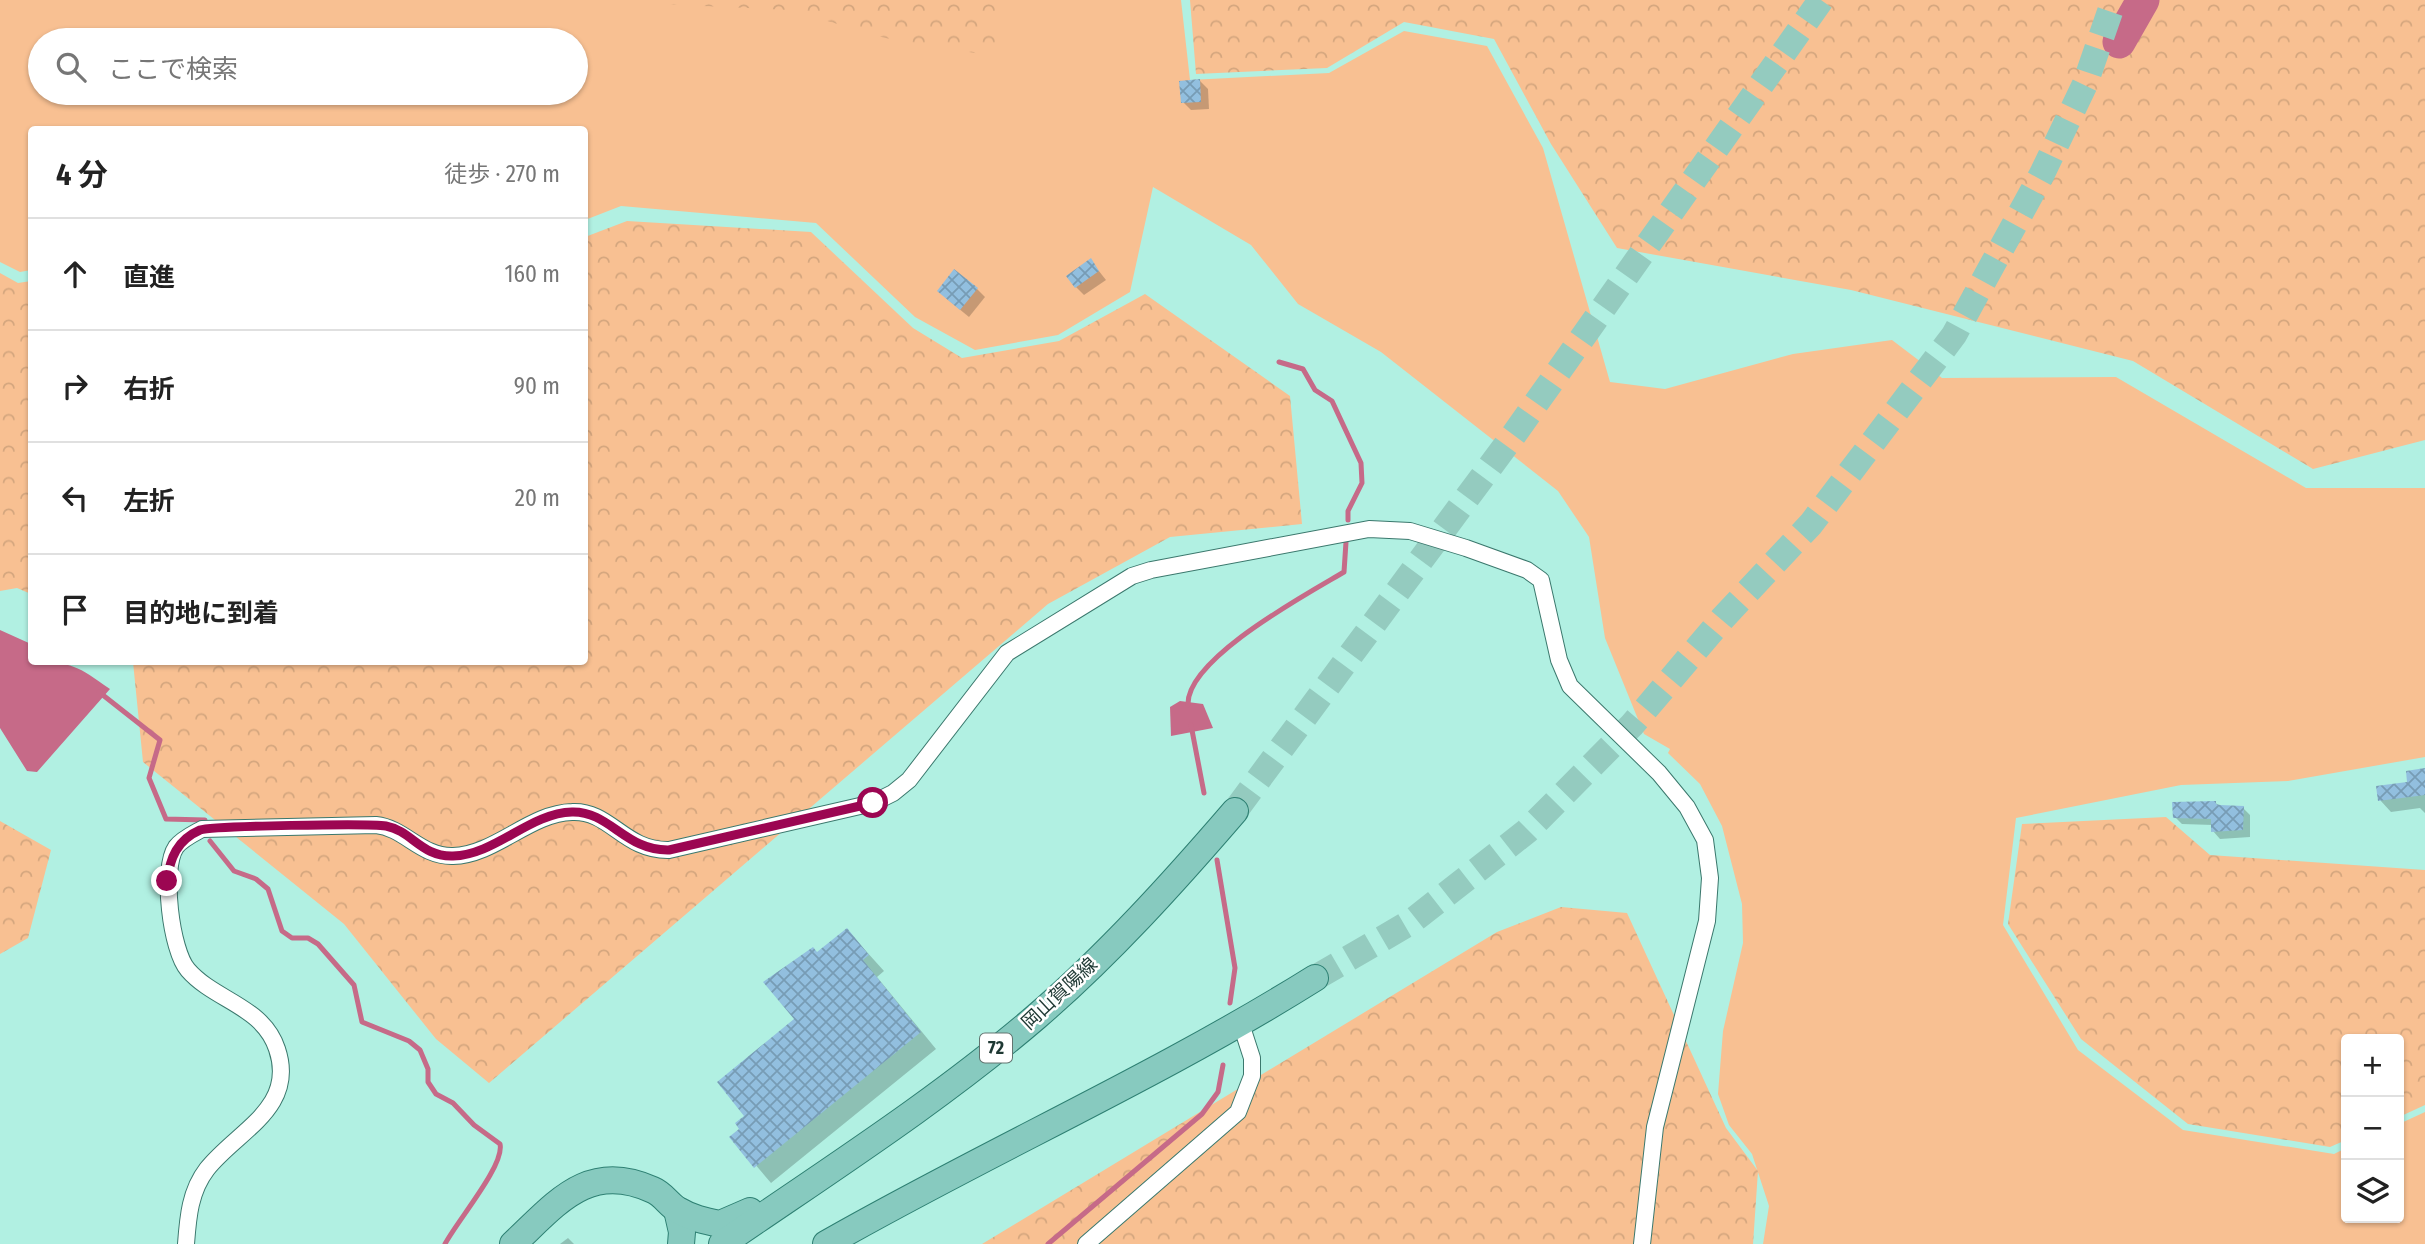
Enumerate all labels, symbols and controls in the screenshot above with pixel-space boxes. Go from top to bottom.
search box [28,28,588,105]
icon: search [52,48,90,86]
text: ここで検索 [108,54,238,85]
text: 4 分 [56,157,108,193]
text: 徒歩 · 270 m [444,160,560,188]
icon: ahead [56,255,94,293]
text: 160 m [505,260,560,288]
text: 直進 [123,262,175,293]
icon: right [56,367,94,405]
text: 90 m [514,372,560,400]
text: 右折 [123,374,175,405]
icon: left [56,479,94,517]
text: 20 m [515,484,560,512]
text: 左折 [123,486,175,517]
icon: arrive [56,591,94,629]
text: 目的地に到着 [123,598,279,629]
route start [857,787,888,818]
route end [151,865,182,896]
street label: 岡山賀陽線 [1017,953,1102,1034]
road number: 72 [980,1034,1012,1063]
map controls [2341,1034,2404,1223]
button: + [2341,1034,2404,1097]
button: − [2341,1097,2404,1160]
button: layers [2341,1160,2404,1223]

